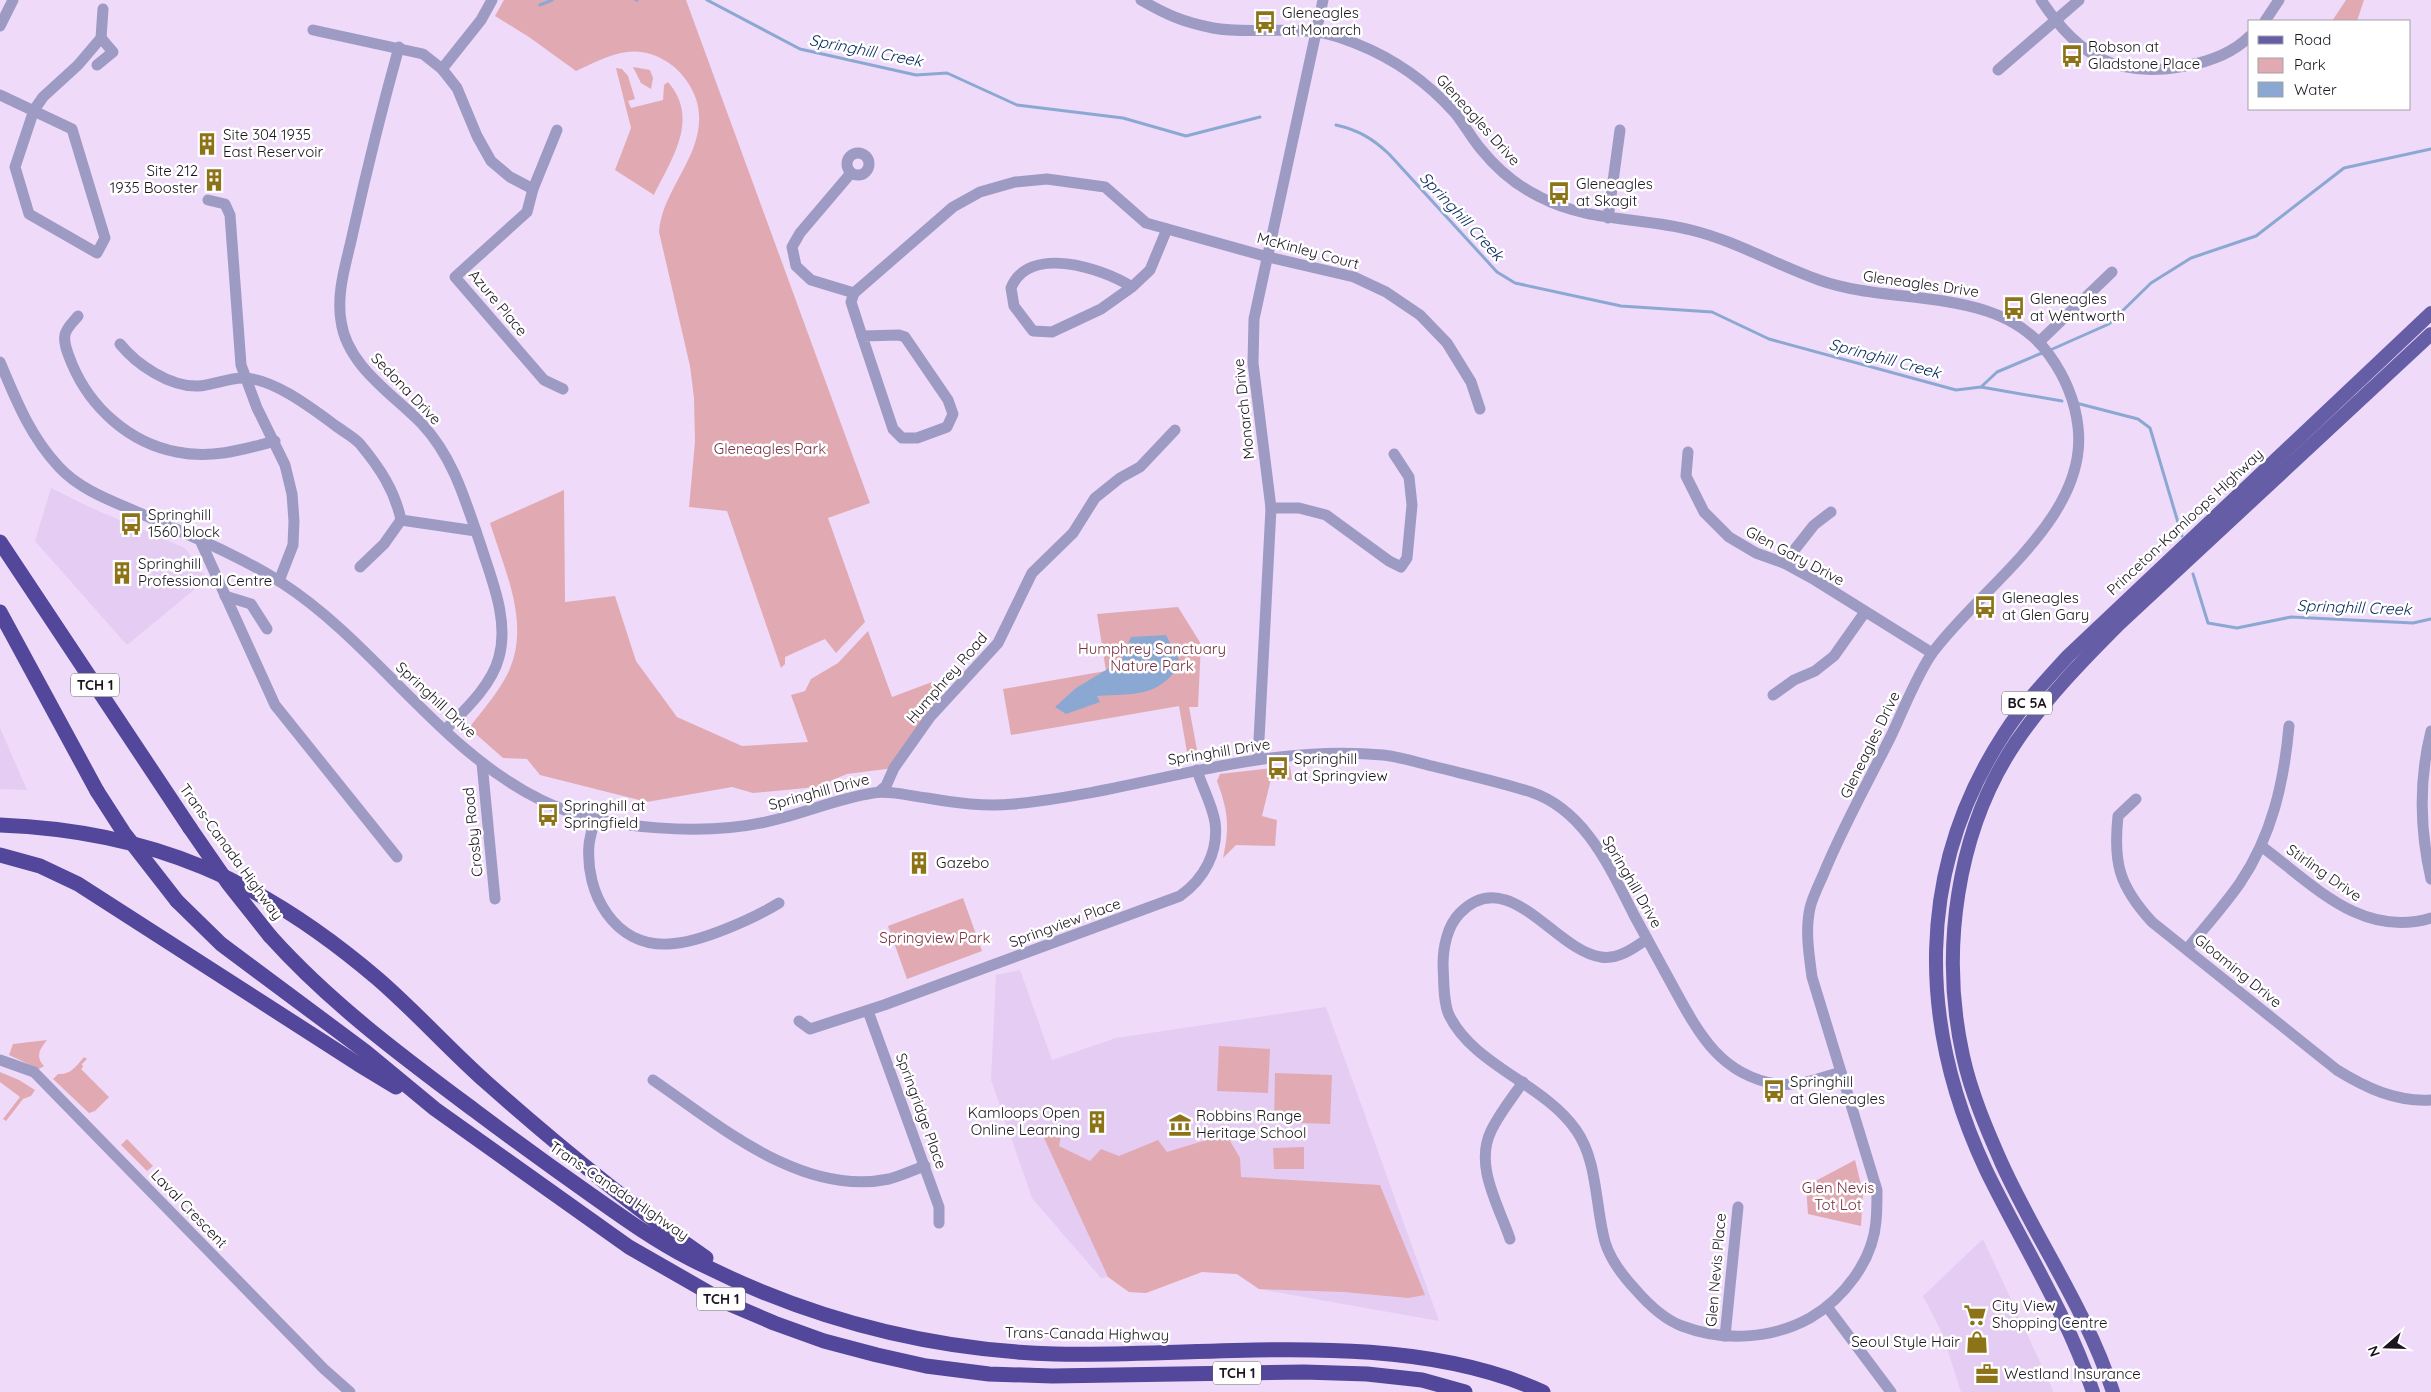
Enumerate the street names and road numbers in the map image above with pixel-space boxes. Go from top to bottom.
street label: Gleneagles Drive [1432,70,1525,169]
street label: McKinley Court [1255,228,1361,273]
street label: Azure Place [465,265,532,340]
street label: Gleneagles Drive [1862,266,1980,301]
street label: Sedona Drive [367,349,446,429]
street label: Monarch Drive [1229,358,1258,460]
street label: Princeton-Kamloops Highway [2103,444,2267,599]
street label: Glen Gary Drive [1743,522,1848,590]
street label: Humphrey Road [902,628,991,727]
street label: Springhill Drive [392,657,481,742]
road number: TCH 1 [71,674,119,696]
street label: Gleneagles Drive [1835,688,1904,801]
road number: BC 5A [2002,691,2052,714]
street label: Springhill Drive [1166,734,1271,769]
street label: Springhill Drive [766,769,871,814]
street label: Trans-Canada Highway [175,780,287,924]
street label: Crosby Road [458,786,487,878]
street label: Springhill Drive [1598,832,1667,931]
street label: Stirling Drive [2283,840,2366,905]
street label: Springview Place [1006,894,1123,952]
street label: Gloaming Drive [2191,930,2286,1012]
street label: Springridge Place [892,1050,951,1171]
street label: Trans-Canada Highway [546,1137,693,1244]
street label: Laval Crescent [147,1165,232,1252]
street label: Glen Nevis Place [1701,1212,1730,1328]
road number: TCH 1 [697,1288,745,1310]
street label: Trans-Canada Highway [1005,1323,1169,1344]
road number: TCH 1 [1213,1362,1261,1385]

